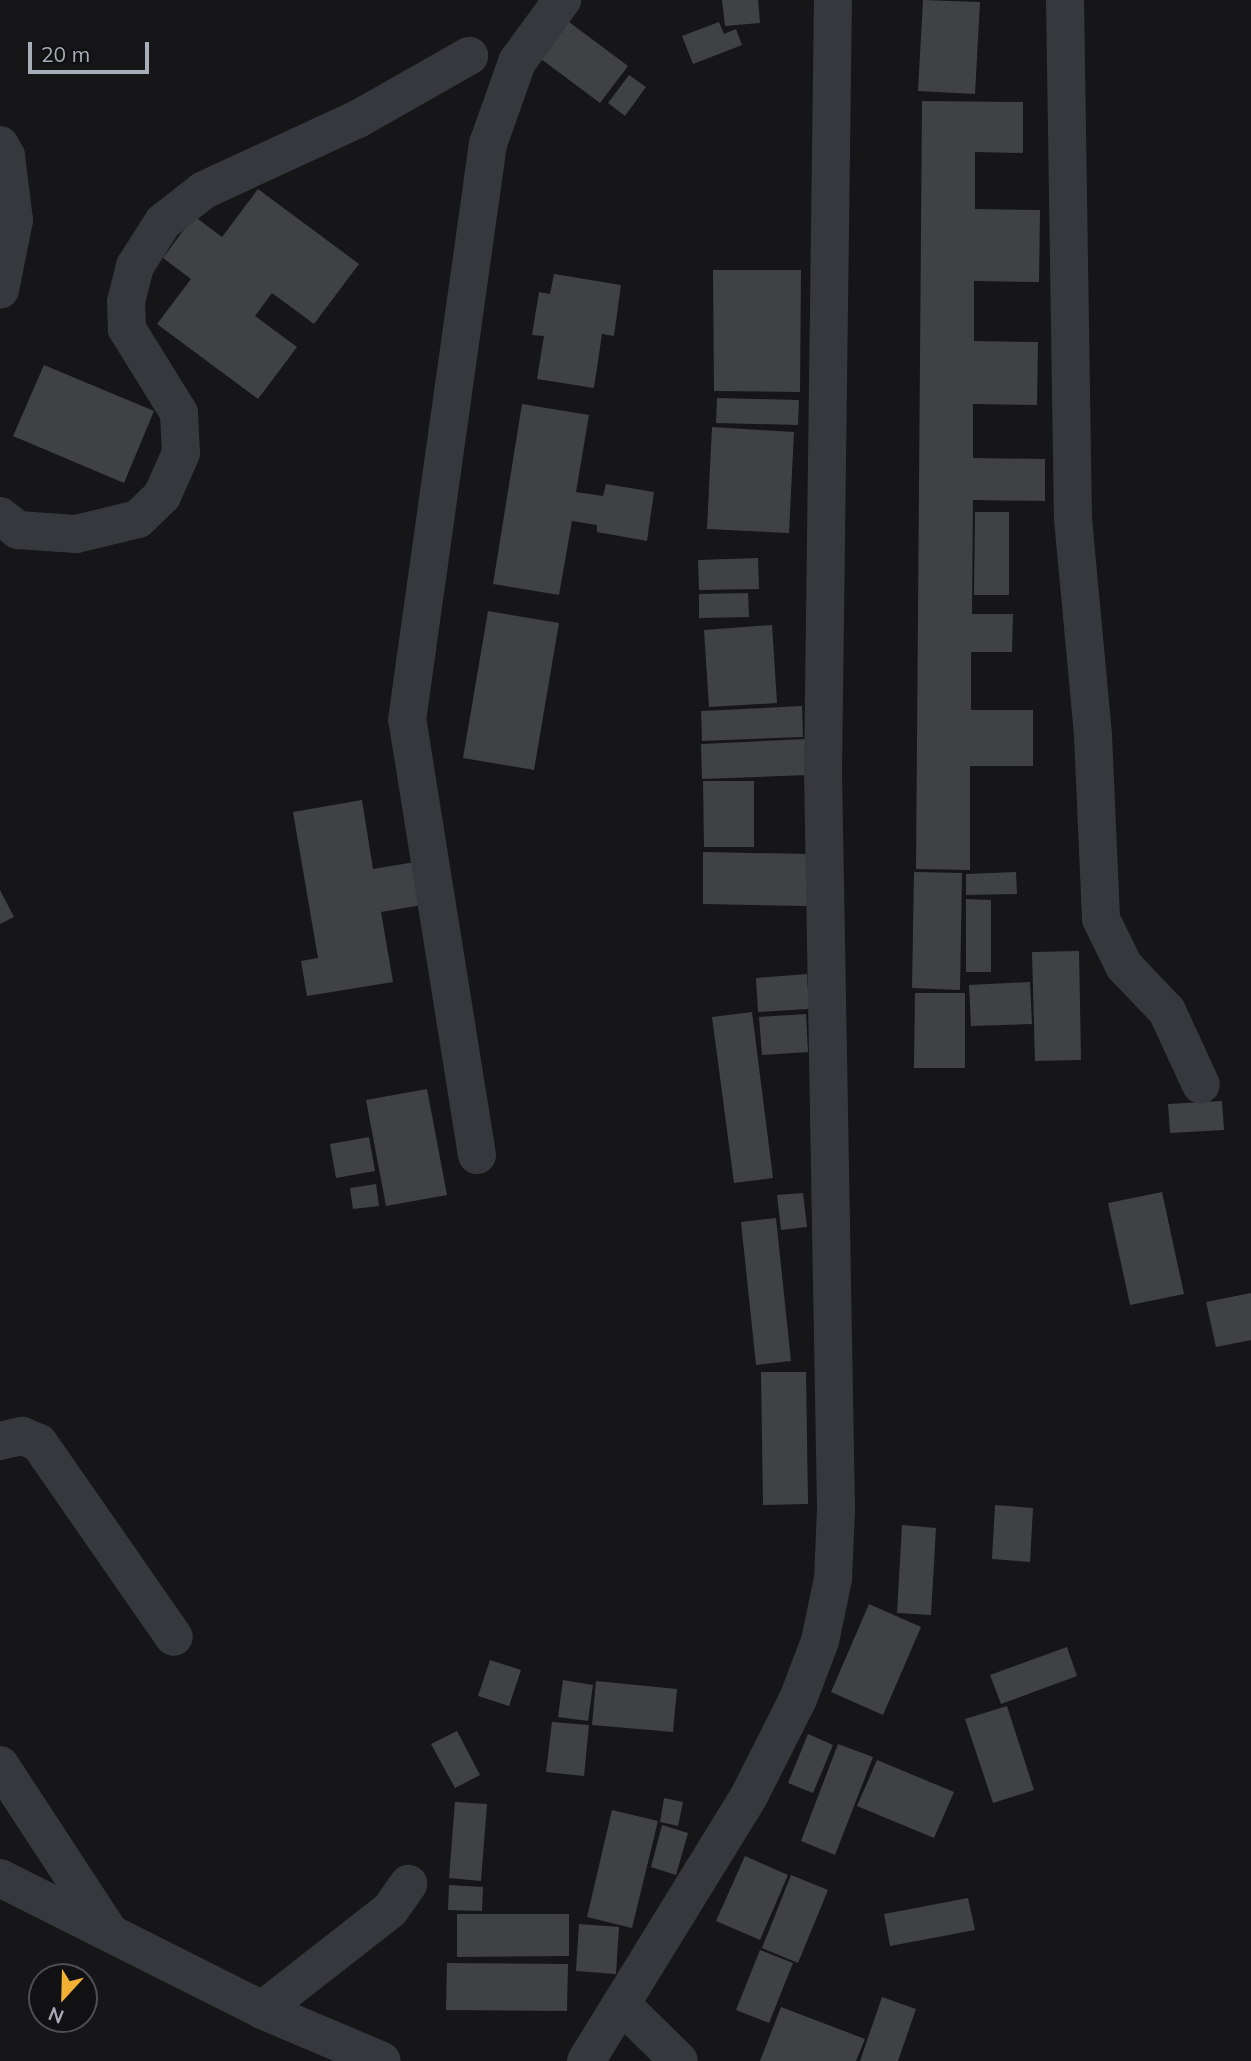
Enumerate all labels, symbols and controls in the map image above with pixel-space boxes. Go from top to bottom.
scale bar [32,28,152,72]
text: 20 m [41,41,90,67]
north arrow [28,1963,98,2033]
text: N [45,2002,67,2029]

